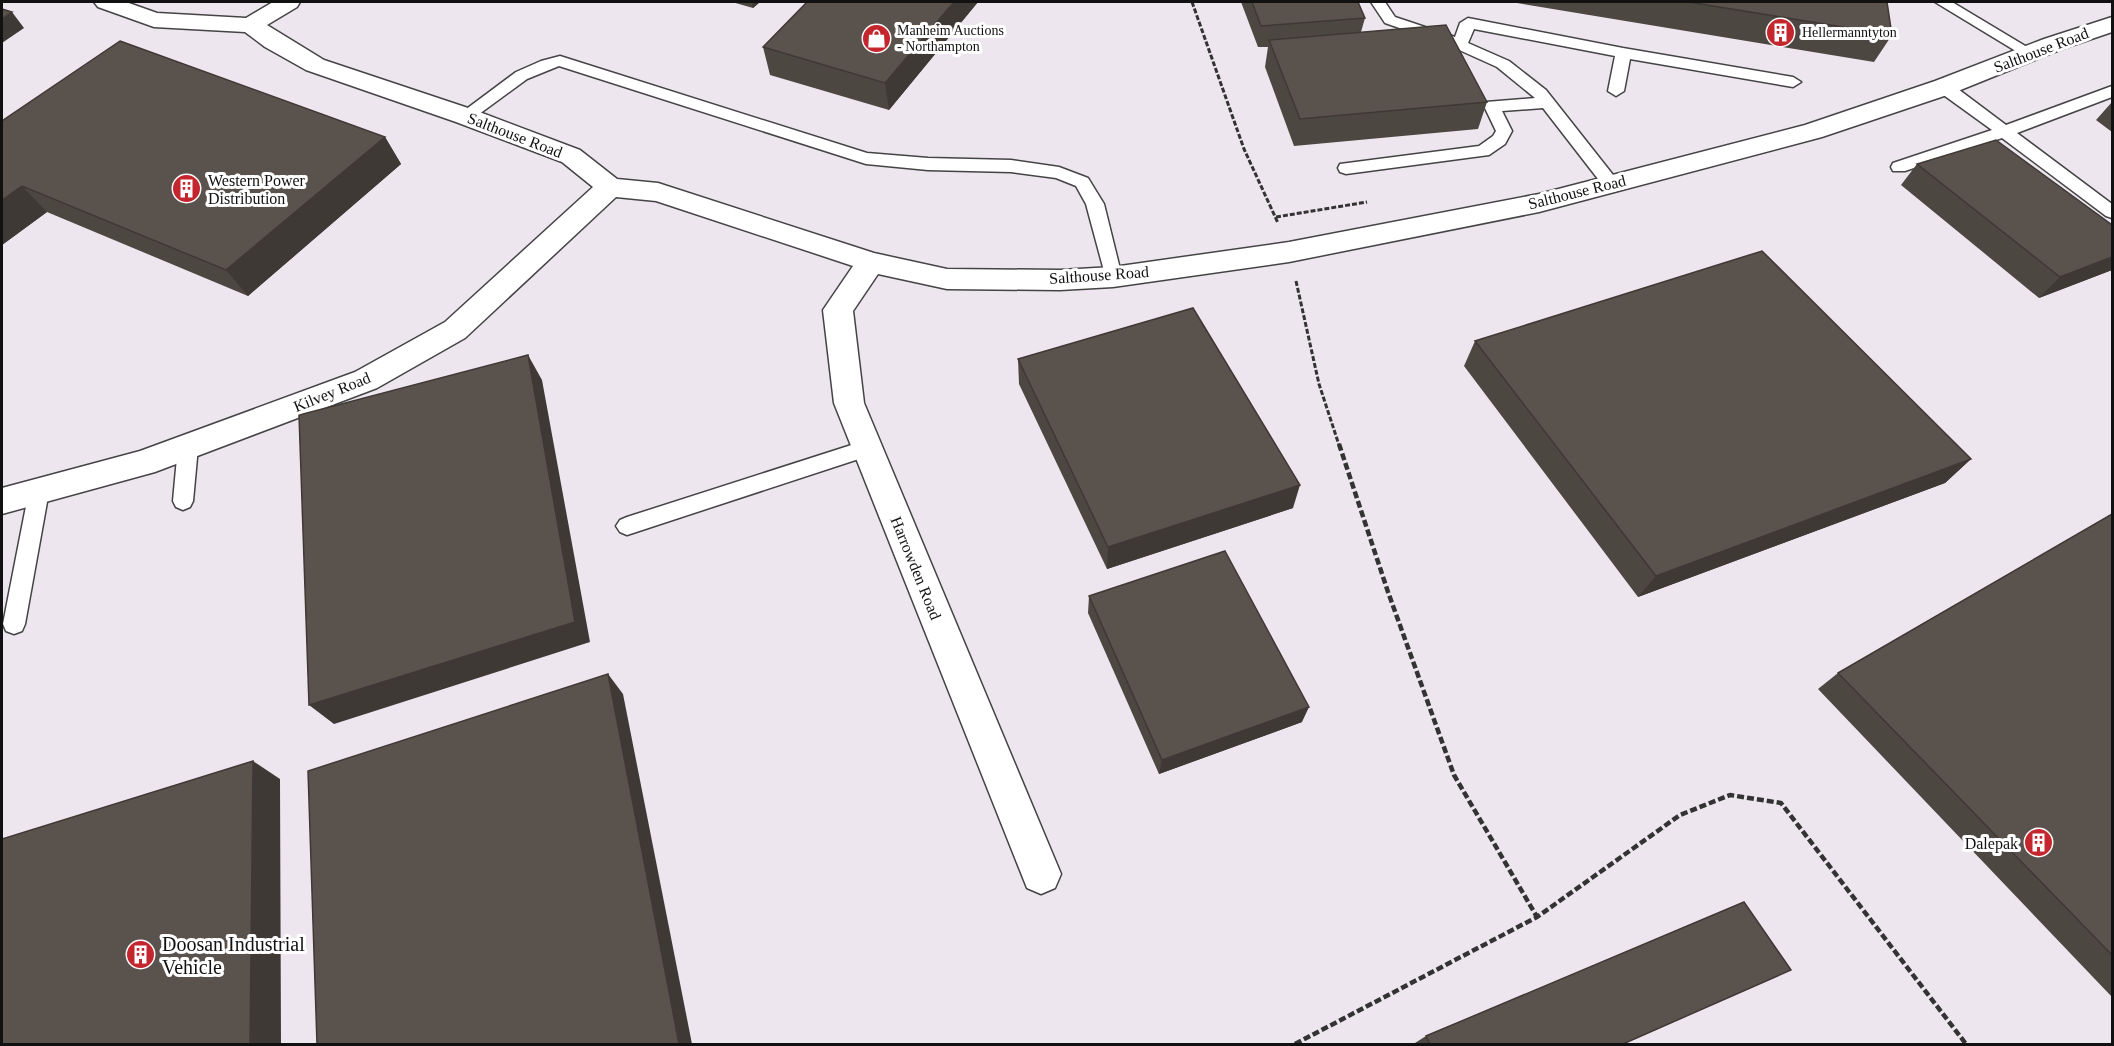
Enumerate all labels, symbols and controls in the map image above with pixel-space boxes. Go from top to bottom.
building icon: Hellermanntyton [1765,16,1797,48]
shop icon: Manheim Auctions - Northampton [860,22,892,54]
place label: Manheim Auctions - Northampton [897,23,1004,54]
street label: Salthouse Road [1991,24,2091,76]
place label: Hellermanntyton [1802,25,1897,40]
street label: Salthouse Road [465,109,565,161]
place label: Western Power Distribution [208,172,306,207]
street label: Salthouse Road [1526,172,1628,212]
building icon: Western Power Distribution [171,173,203,205]
street label: Salthouse Road [1049,263,1149,287]
street label: Kilvey Road [291,369,373,416]
street label: Harrowden Road [888,514,944,622]
building icon: Dalepak [2023,827,2055,859]
place label: Dalepak [1965,835,2018,853]
place label: Doosan Industrial Vehicle [162,933,305,978]
building icon: Doosan Industrial Vehicle [125,939,157,971]

